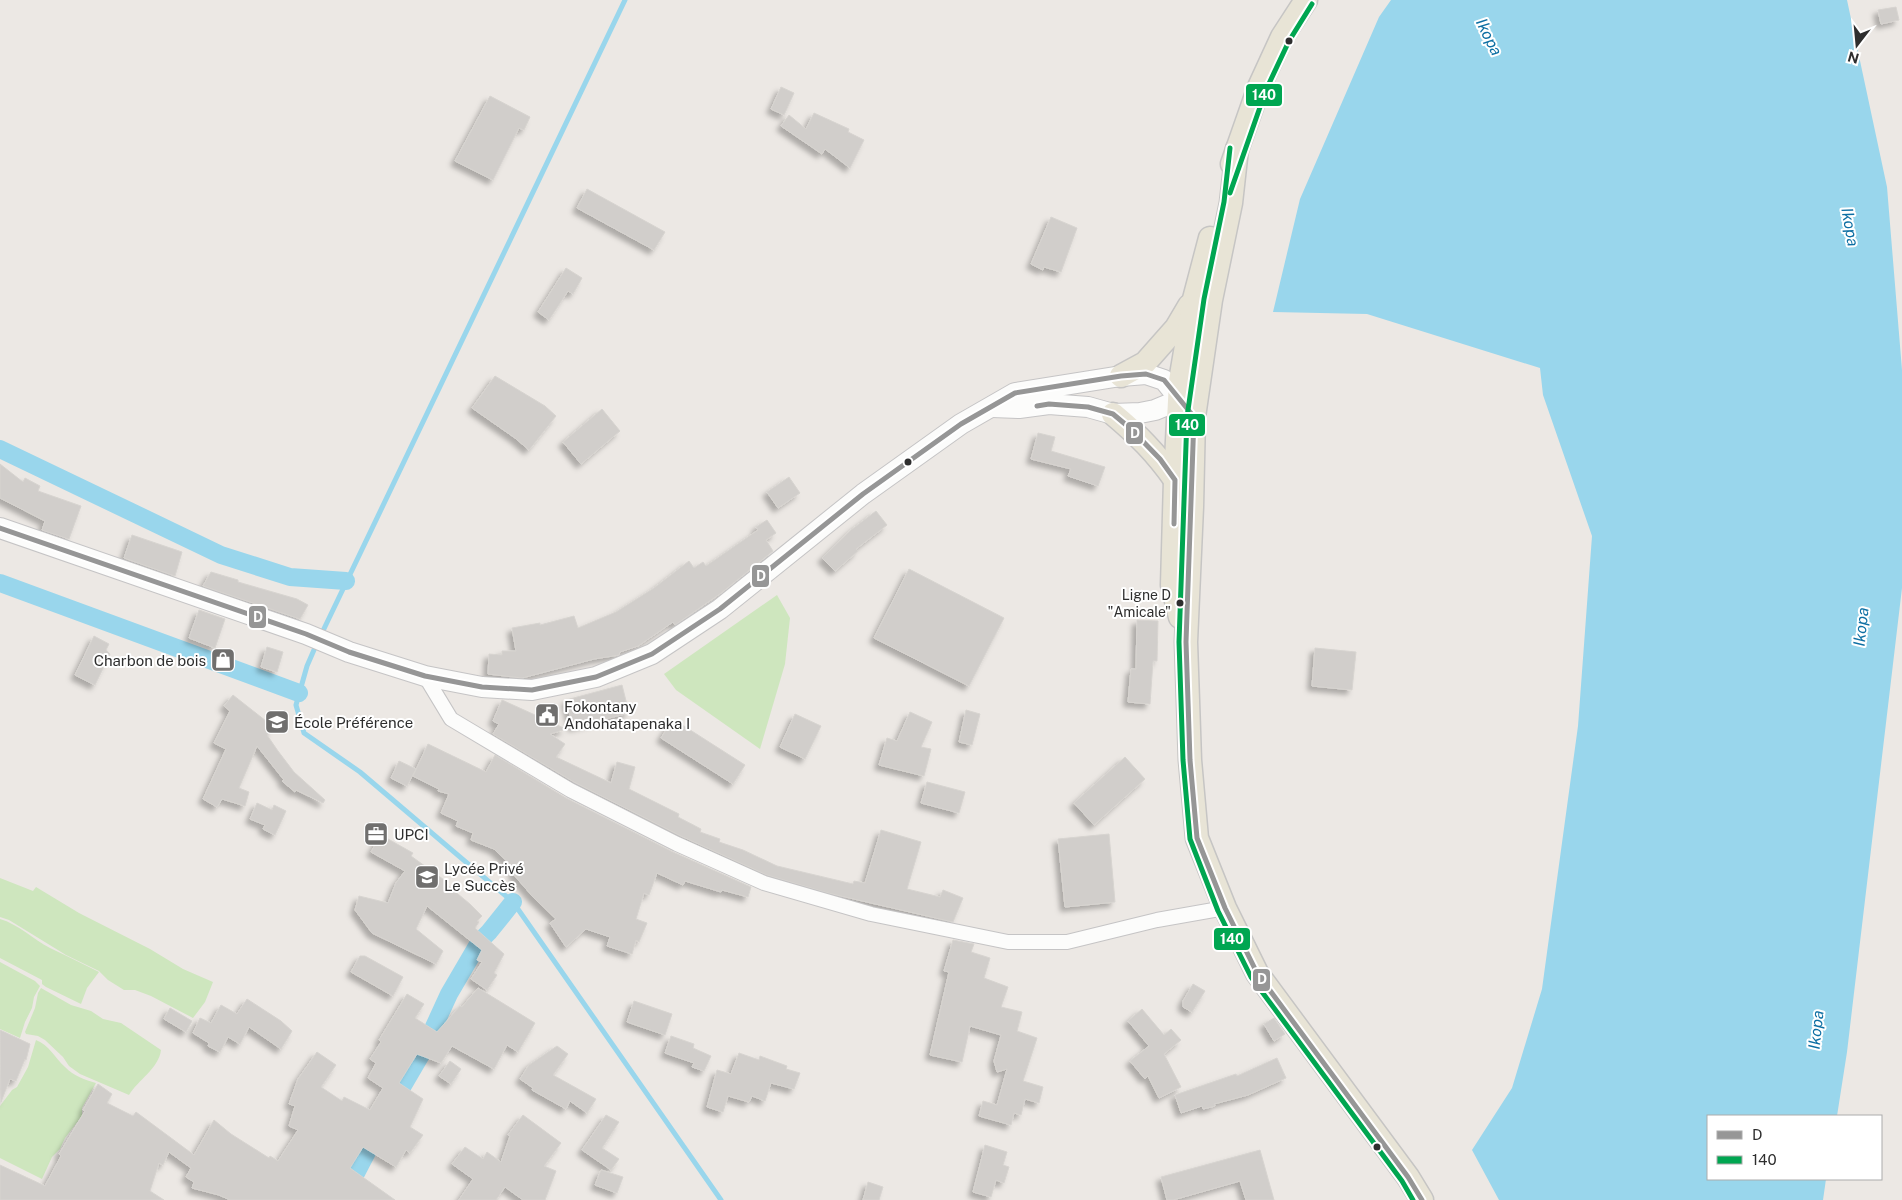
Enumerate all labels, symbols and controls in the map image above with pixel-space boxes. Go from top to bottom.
water label: Ikopa [1472,15,1506,59]
north arrow [1832,20,1882,70]
unlabelled marker [1284,36,1294,46]
text: N [1846,48,1861,67]
line badge: 140 [1245,83,1283,107]
text: 140 [1252,87,1276,103]
water label: Ikopa [1837,206,1863,248]
line badge: 140 [1168,413,1206,437]
text: 140 [1175,417,1199,433]
line badge: D [1125,421,1144,445]
text: D [1130,425,1140,441]
unlabelled marker [903,457,913,467]
line badge: D [751,564,770,588]
text: D [756,568,766,584]
place label: Ligne D "Amicale" [1107,587,1171,620]
marker: Ligne D "Amicale" [1175,598,1185,608]
line badge: D [248,605,267,629]
water label: Ikopa [1850,607,1872,647]
text: D [253,609,263,625]
shop icon: Charbon de bois [210,647,236,673]
place label: Charbon de bois [94,652,206,669]
place label: Fokontany Andohatapenaka I [564,698,690,732]
public building icon: Fokontany Andohatapenaka I [534,702,560,728]
school or university icon: École Préférence [264,709,290,735]
place label: École Préférence [294,714,413,731]
office icon: UPCI [363,821,389,847]
place label: UPCI [394,826,429,843]
place label: Lycée Privé Le Succès [444,860,524,894]
school or university icon: Lycée Privé Le Succès [414,864,440,890]
line badge: 140 [1213,927,1251,951]
text: 140 [1220,931,1244,947]
line badge: D [1252,968,1271,992]
text: D [1257,971,1267,987]
water label: Ikopa [1805,1010,1827,1050]
legend [1707,1115,1882,1180]
text: D [1752,1126,1762,1143]
unlabelled marker [1372,1142,1382,1152]
text: 140 [1752,1151,1777,1168]

